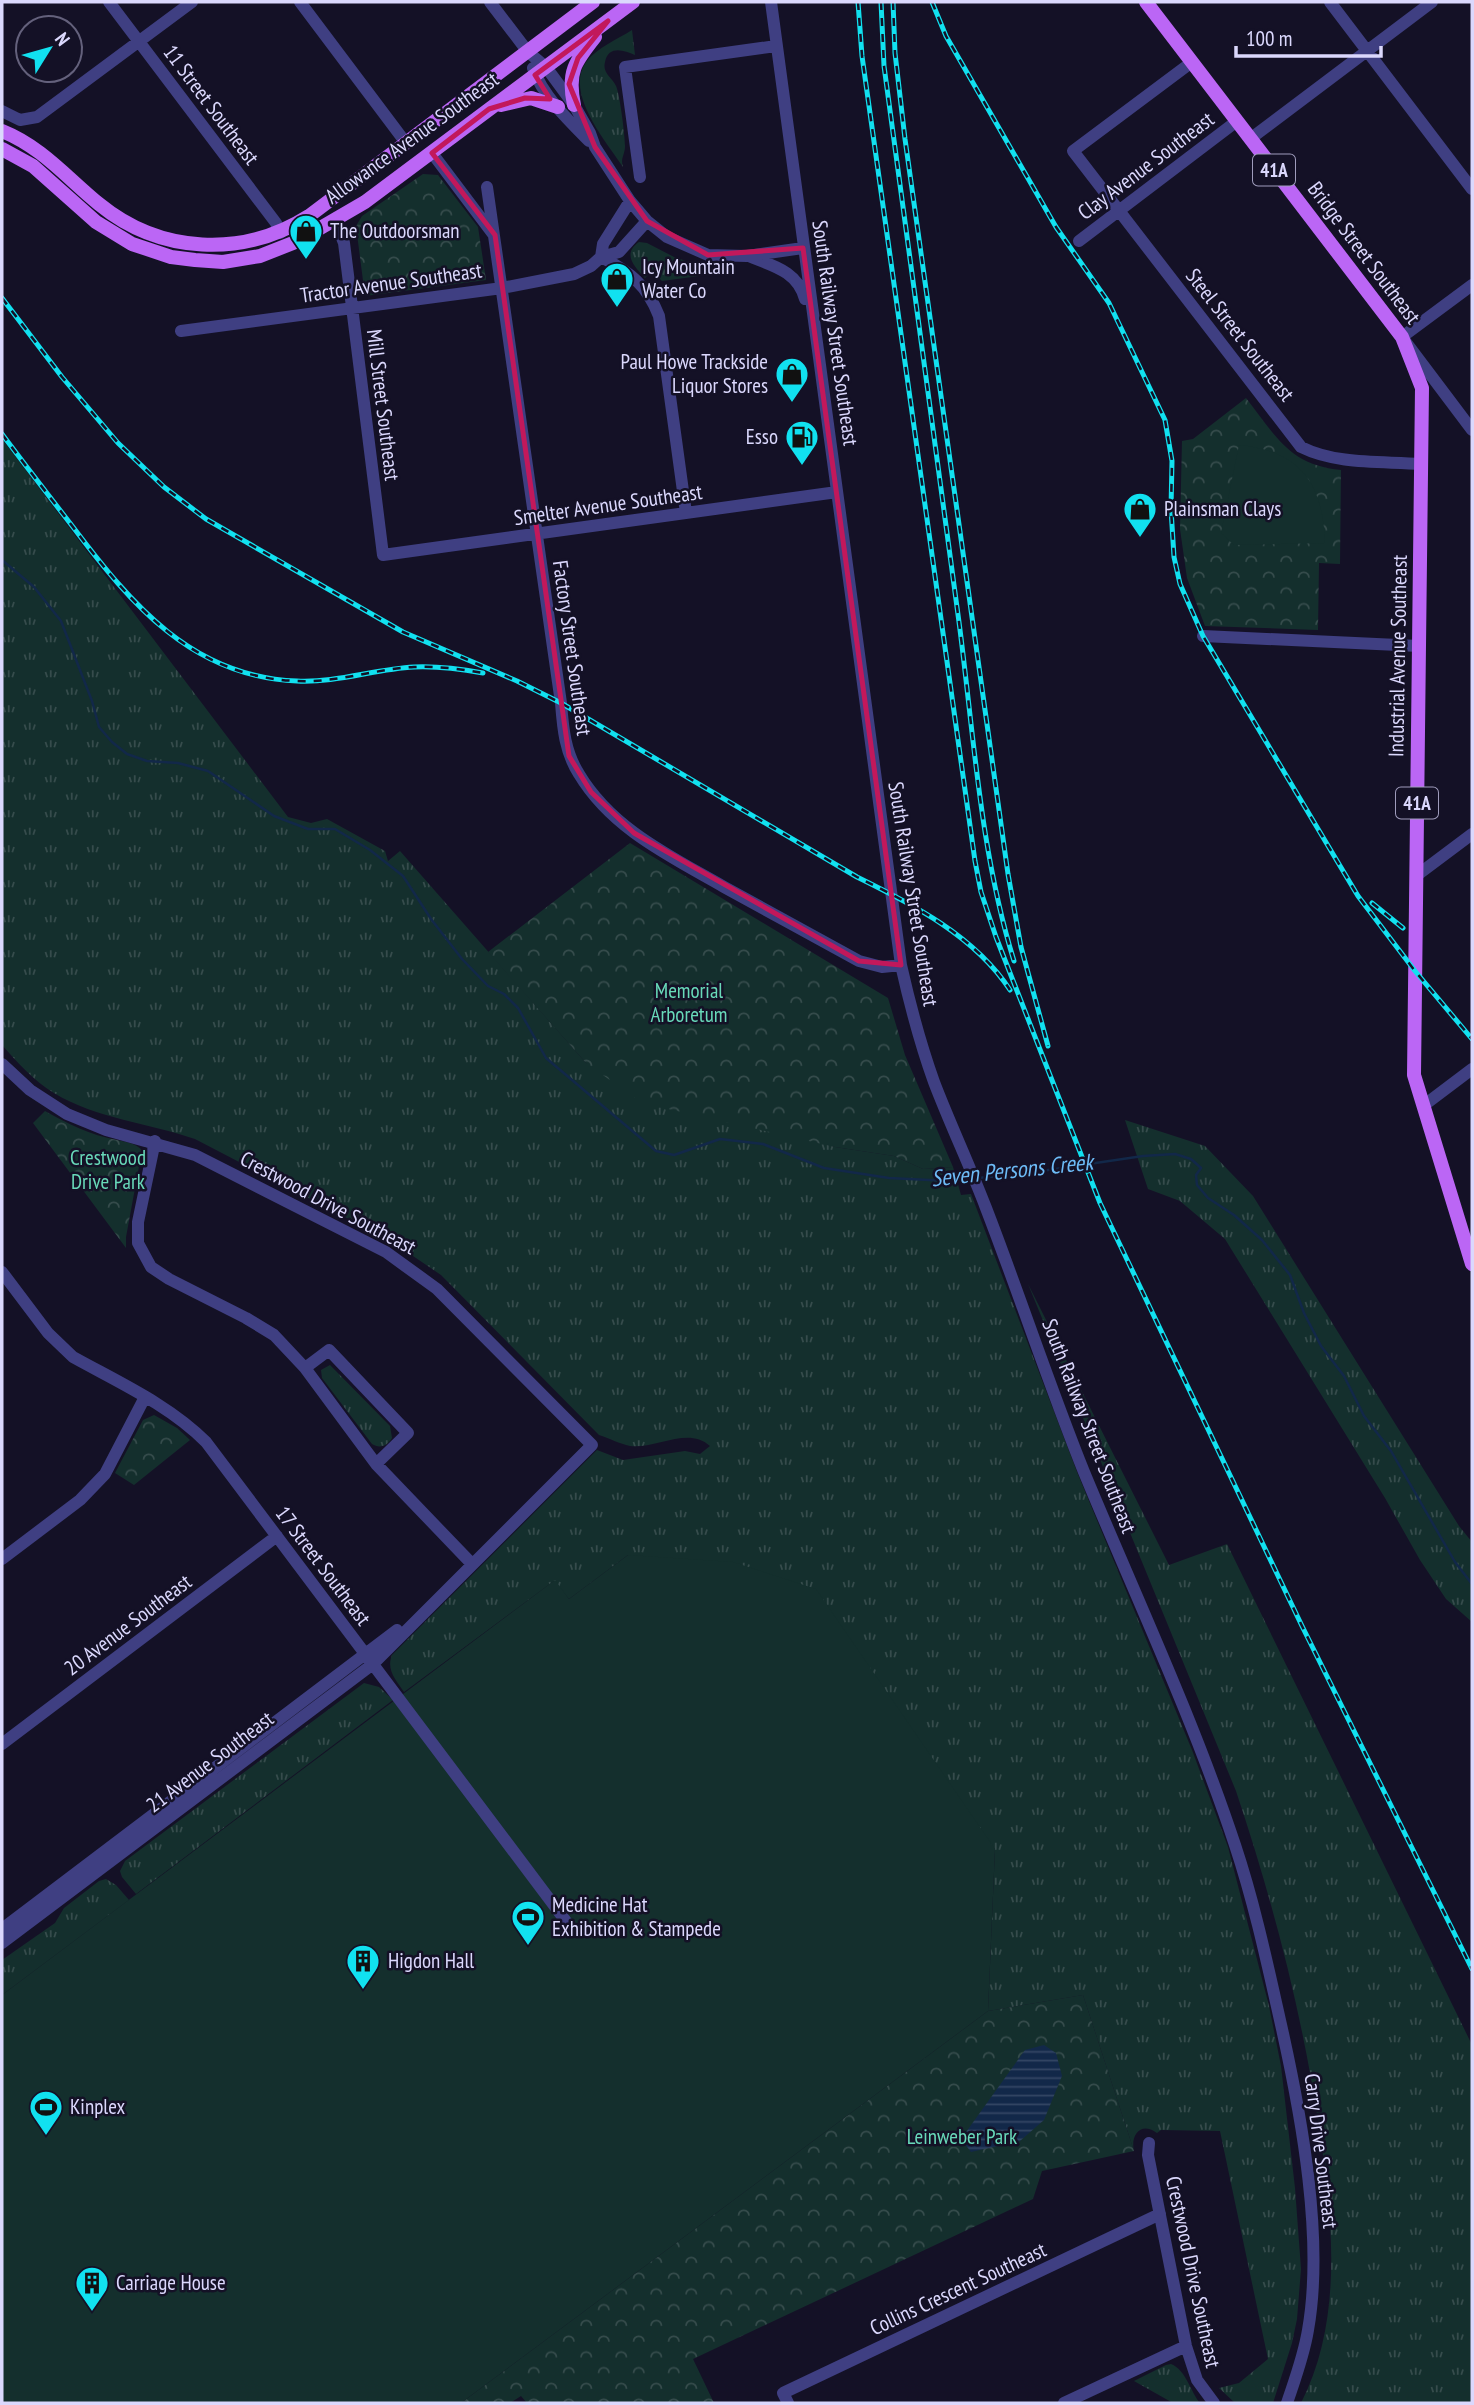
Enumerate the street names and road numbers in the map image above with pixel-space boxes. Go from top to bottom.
street label: 11 Street Southeast [157,39,265,170]
street label: Allowance Avenue Southeast [320,65,504,210]
street label: Clay Avenue Southeast [1072,105,1219,226]
road number: 41A [1253,154,1295,186]
street label: Bridge Street Southeast [1302,176,1427,329]
street label: South Railway Street Southeast [806,219,865,448]
street label: Tractor Avenue Southeast [298,256,484,309]
street label: Steel Street Southeast [1180,263,1301,407]
street label: Mill Street Southeast [361,328,406,482]
street label: Smelter Avenue Southeast [512,478,704,531]
street label: Industrial Avenue Southeast [1382,554,1413,757]
street label: Factory Street Southeast [547,559,598,738]
street label: South Railway Street Southeast [882,780,945,1008]
road number: 41A [1396,788,1438,818]
street label: Crestwood Drive Southeast [236,1145,421,1260]
street label: South Railway Street Southeast [1036,1315,1143,1537]
street label: 17 Street Southeast [270,1501,377,1631]
street label: 20 Avenue Southeast [59,1568,197,1681]
street label: 21 Avenue Southeast [141,1705,279,1818]
street label: Carry Drive Southeast [1299,2072,1344,2230]
street label: Crestwood Drive Southeast [1160,2174,1227,2370]
street label: Collins Crescent Southeast [865,2236,1050,2341]

